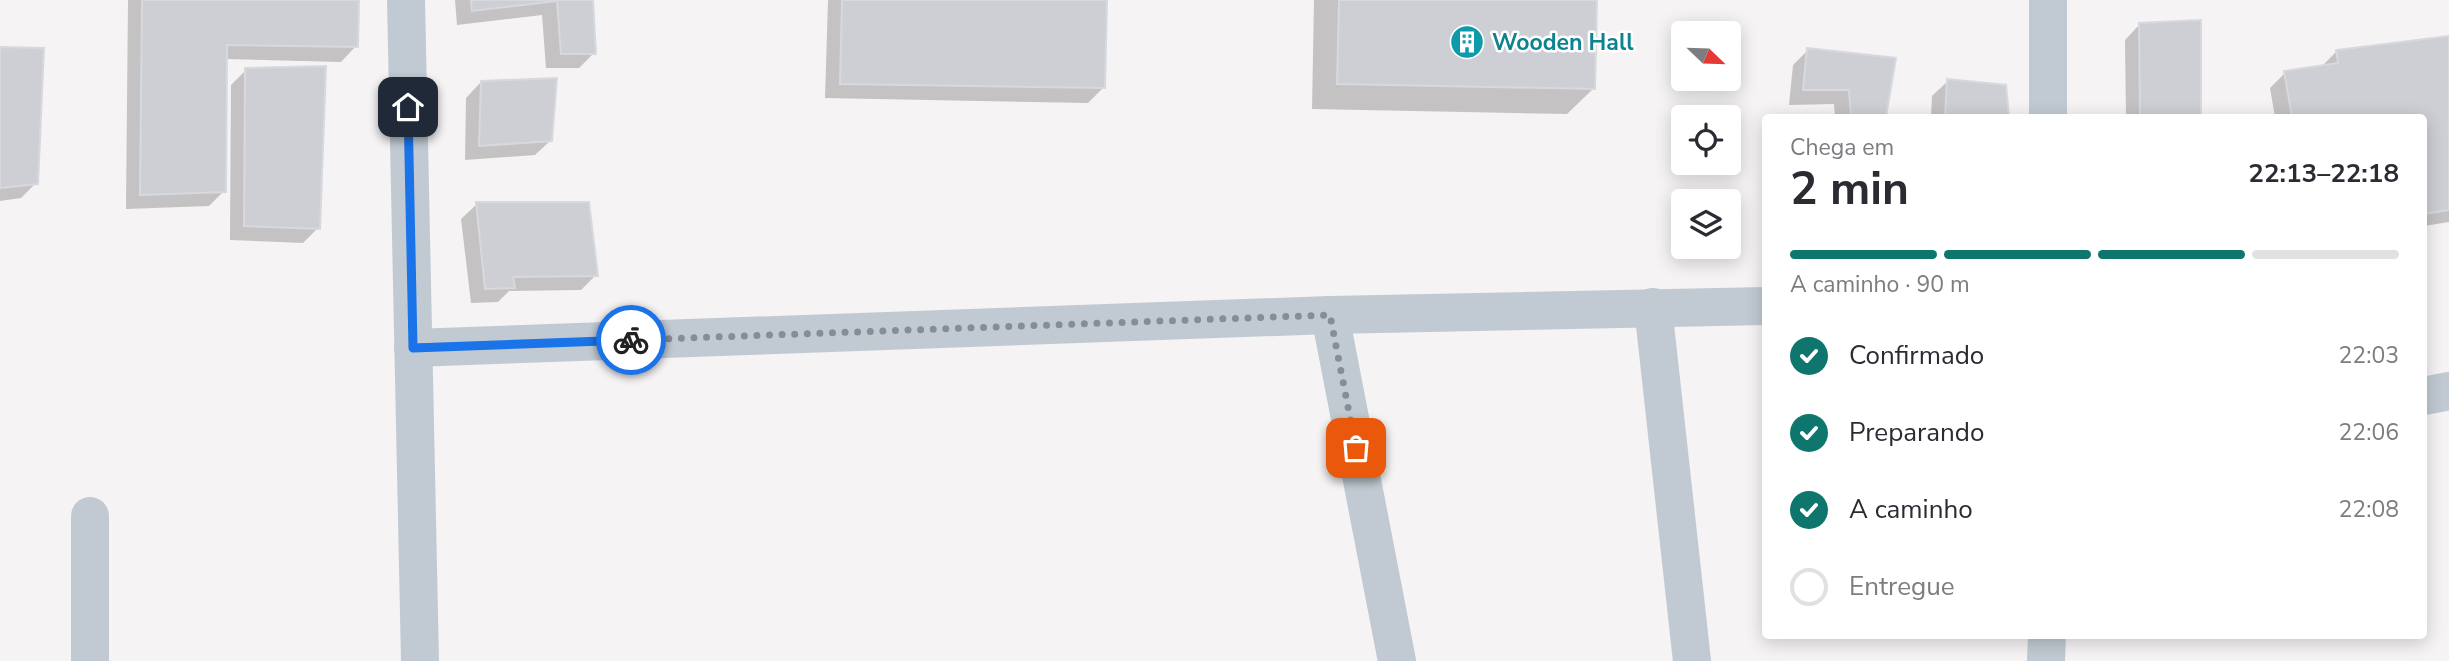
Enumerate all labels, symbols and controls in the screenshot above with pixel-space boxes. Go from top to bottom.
north arrow [1671,21,1741,91]
map controls [1671,21,1741,259]
building icon: Wooden Hall [1448,23,1486,61]
place label: Wooden Hall [1492,27,1634,58]
pin [378,77,438,137]
icon: home [389,88,427,126]
button: locate [1671,105,1741,175]
text: Chega em [1790,132,1894,163]
text: 22:13–22:18 [2248,156,2399,191]
text: 2 min [1790,157,1909,220]
button: layers [1671,189,1741,259]
text: A caminho · 90 m [1790,269,1970,300]
courier [596,305,666,375]
icon: bike [612,321,650,359]
icon: check [1790,337,1828,375]
text: Confirmado [1849,338,1984,373]
text: 22:03 [2339,340,2399,371]
icon: check [1790,414,1828,452]
text: Preparando [1849,415,1984,450]
text: 22:06 [2339,417,2399,448]
pin [1326,418,1386,478]
icon: bag [1337,429,1375,467]
icon: check [1790,491,1828,529]
text: A caminho [1849,492,1973,527]
text: 22:08 [2339,494,2399,525]
text: Entregue [1849,569,1955,604]

